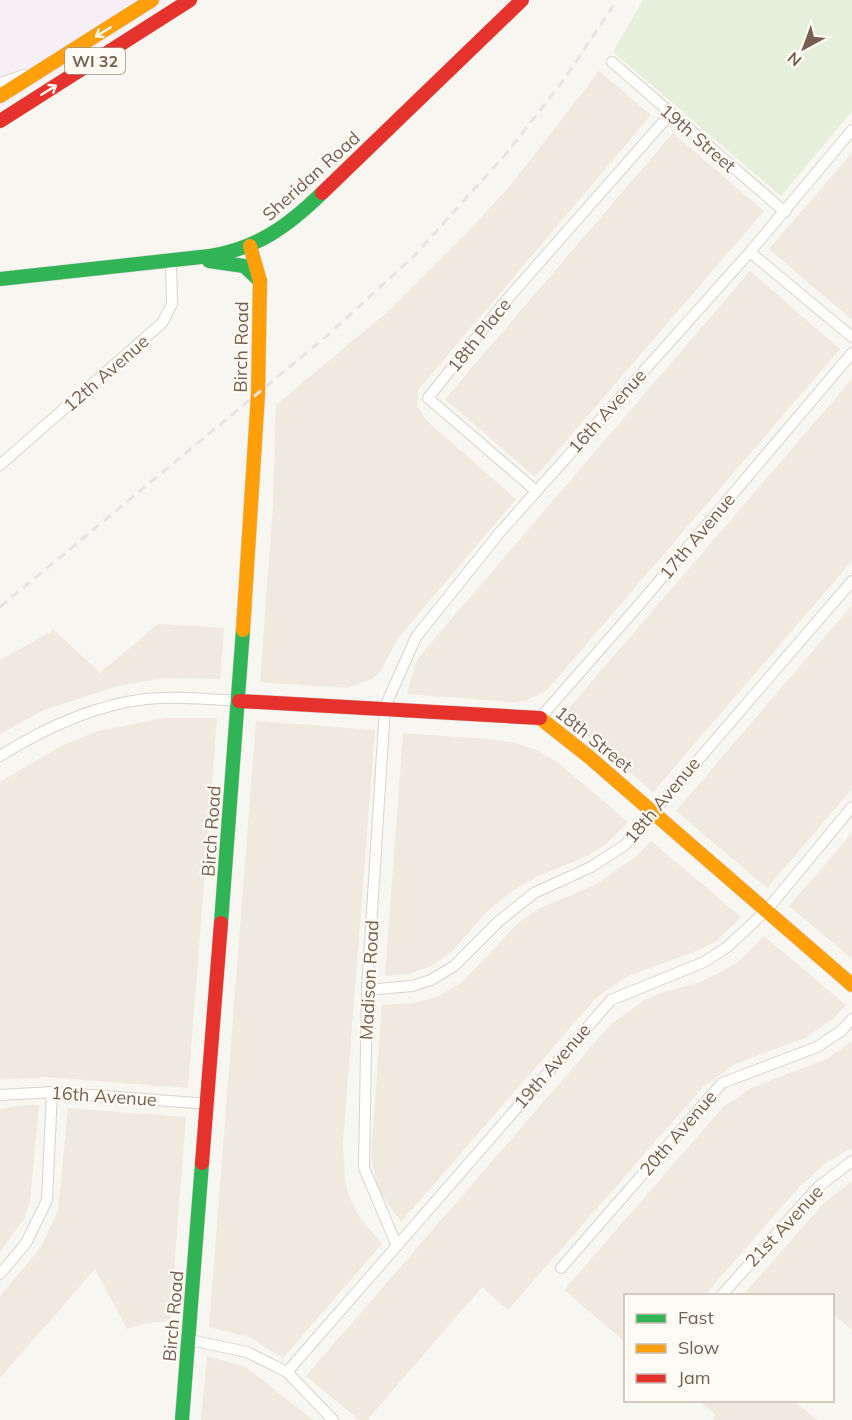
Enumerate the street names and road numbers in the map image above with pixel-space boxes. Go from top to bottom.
road number: WI 32 [65,48,125,74]
street label: 19th Street [655,99,741,177]
street label: Sheridan Road [257,126,365,226]
street label: 18th Place [442,293,516,377]
street label: Birch Road [229,301,253,393]
street label: 12th Avenue [59,330,153,416]
street label: 16th Avenue [563,364,651,458]
street label: 17th Avenue [654,488,740,584]
street label: 18th Street [551,701,637,777]
street label: 18th Avenue [619,752,705,848]
street label: Birch Road [196,785,226,877]
street label: Madison Road [354,920,384,1040]
street label: 19th Avenue [509,1019,595,1113]
street label: 16th Avenue [50,1081,158,1111]
street label: 20th Avenue [635,1086,721,1180]
street label: 21st Avenue [740,1180,828,1272]
street label: Birch Road [158,1270,188,1362]

